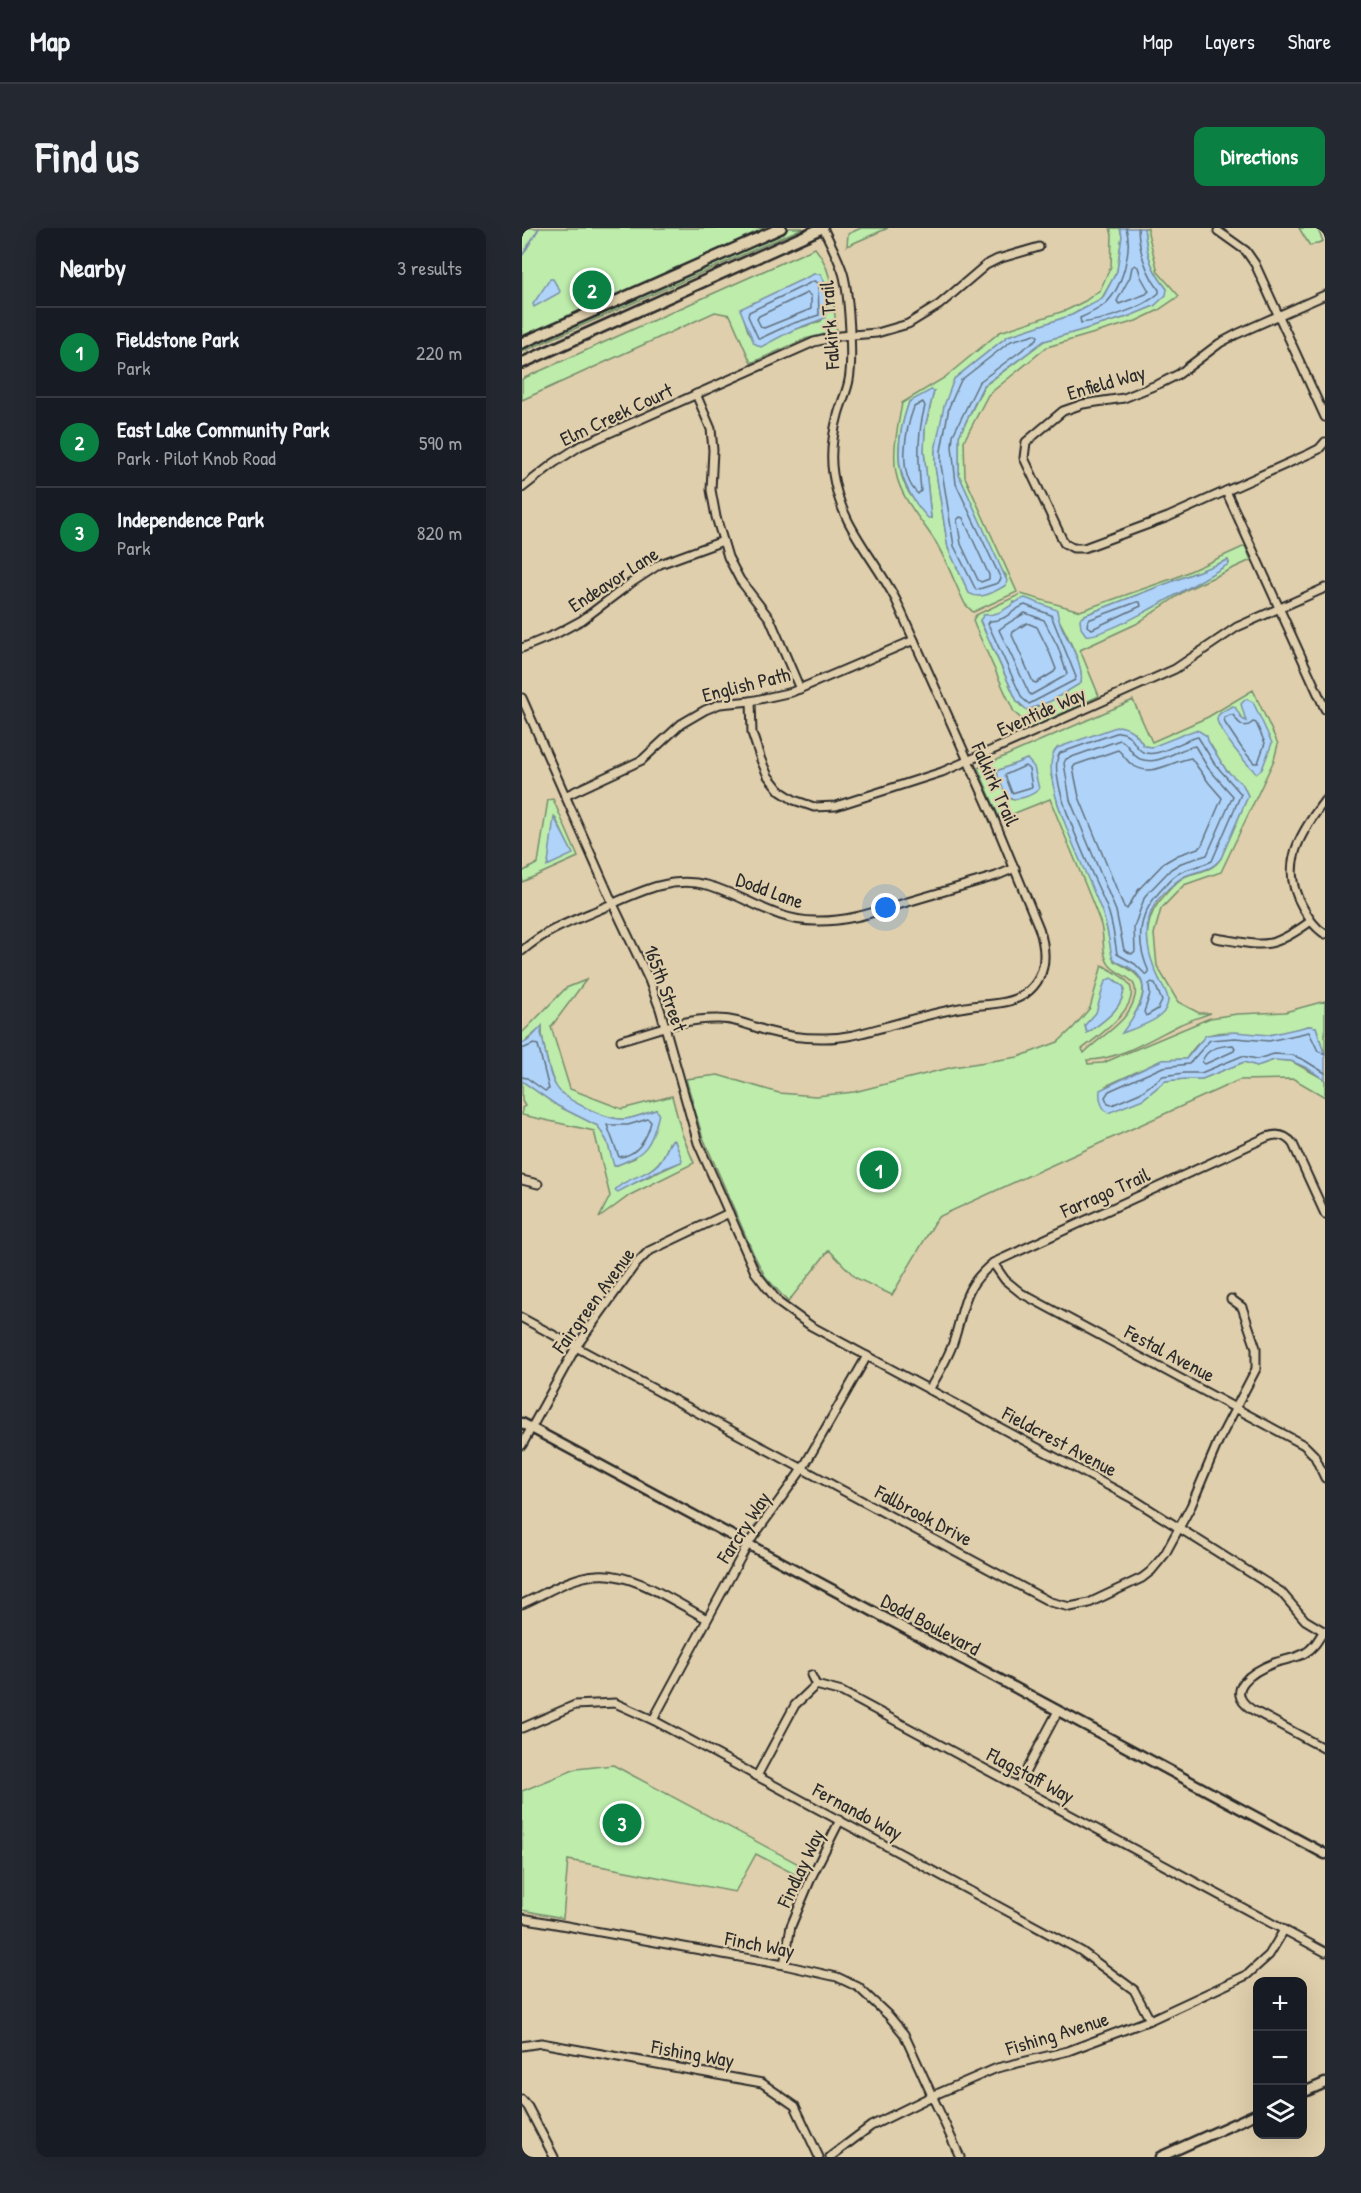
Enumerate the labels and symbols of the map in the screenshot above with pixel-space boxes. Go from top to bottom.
pin: 2 [572,268,612,312]
street label: Falkirk Trail [812,279,846,371]
street label: Enfield Way [1064,358,1148,406]
street label: Elm Creek Court [555,376,678,452]
street label: Endeavor Lane [563,540,663,618]
street label: English Path [699,660,793,708]
street label: Eventide Way [992,680,1090,742]
street label: Falkirk Trail [965,737,1027,831]
street label: Dodd Lane [732,865,808,915]
your location [871,893,900,922]
street label: 165th Street [638,941,694,1036]
pin: 1 [860,1148,898,1192]
street label: Farrago Trail [1055,1160,1154,1224]
street label: Fairgreen Avenue [545,1242,641,1359]
street label: Festal Avenue [1119,1317,1220,1388]
street label: Fieldcrest Avenue [997,1399,1122,1483]
street label: Fallbrook Drive [870,1478,977,1552]
street label: Farcry Way [709,1486,776,1569]
street label: Dodd Boulevard [877,1587,985,1661]
street label: Flagstaff Way [982,1740,1080,1809]
street label: Fernando Way [807,1776,908,1846]
pin: 3 [602,1800,642,1846]
street label: Findlay Way [770,1824,830,1913]
street label: Finch Way [722,1924,797,1964]
street label: Fishing Avenue [1001,2005,1112,2062]
street label: Fishing Way [648,2032,737,2074]

